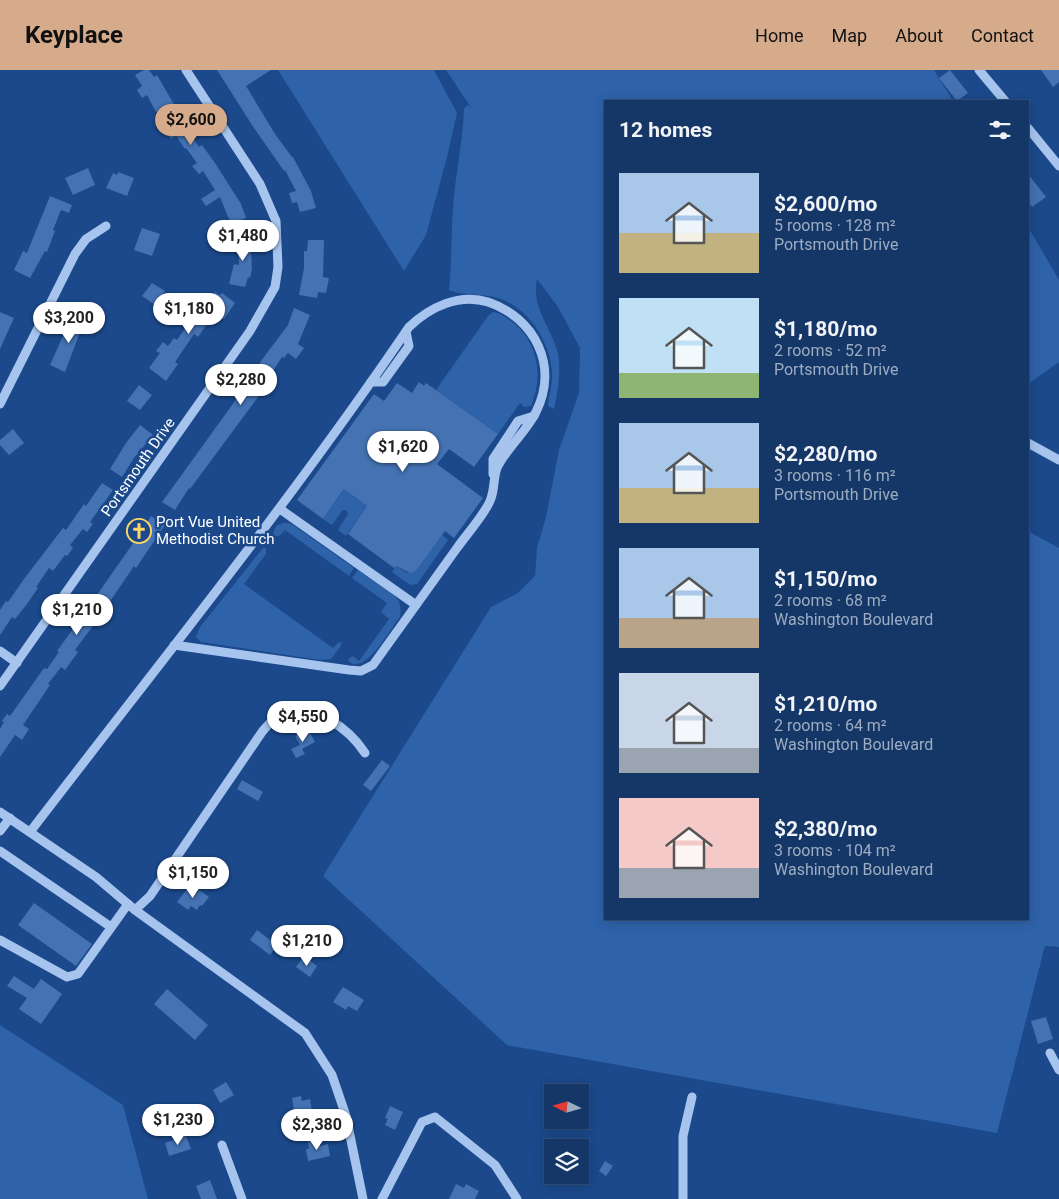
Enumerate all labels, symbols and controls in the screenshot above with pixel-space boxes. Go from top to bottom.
text: Keyplace [25,21,123,49]
text: Home [755,25,804,46]
text: Map [832,25,867,46]
text: About [895,25,943,46]
text: Contact [971,25,1034,46]
pin: $2,600 [150,104,232,146]
text: $2,600 [166,110,216,129]
icon: filters [986,116,1014,144]
text: 12 homes [619,118,712,142]
text: $2,600/mo [774,192,877,216]
icon: home [659,193,719,253]
text: 5 rooms · 128 m² [774,216,896,235]
pin: $1,480 [202,220,284,262]
text: $1,480 [218,226,268,245]
text: Portsmouth Drive [774,235,898,254]
pin: $1,180 [148,292,230,335]
text: $1,180 [164,299,214,318]
pin: $3,200 [28,302,110,344]
text: $3,200 [44,308,94,327]
text: $1,180/mo [774,317,877,341]
icon: home [659,318,719,378]
text: 2 rooms · 52 m² [774,341,887,360]
text: Portsmouth Drive [774,360,898,379]
pin: $2,280 [200,364,282,406]
text: $2,280 [216,370,266,389]
street label: Portsmouth Drive [97,414,179,520]
pin: $1,620 [362,430,444,473]
text: $1,620 [378,437,428,456]
text: $2,280/mo [774,442,877,466]
icon: home [659,443,719,503]
text: 3 rooms · 116 m² [774,466,896,485]
text: Portsmouth Drive [774,485,898,504]
place label: Port Vue United Methodist Church [156,513,275,548]
church icon: Port Vue United Methodist Church [126,518,152,544]
text: $1,150/mo [774,567,877,591]
icon: home [659,568,719,628]
text: 2 rooms · 68 m² [774,591,887,610]
pin: $1,210 [36,594,118,636]
text: $1,210 [52,600,102,619]
text: Washington Boulevard [774,610,933,629]
text: $1,210/mo [774,692,877,716]
icon: home [659,693,719,753]
pin: $4,550 [262,700,344,743]
text: $4,550 [278,707,328,726]
text: 2 rooms · 64 m² [774,716,887,735]
text: Washington Boulevard [774,735,933,754]
text: $2,380/mo [774,817,877,841]
icon: home [659,818,719,878]
text: 3 rooms · 104 m² [774,841,896,860]
pin: $1,150 [152,856,234,899]
text: Washington Boulevard [774,860,933,879]
text: $1,150 [168,863,218,882]
pin: $1,210 [266,924,348,967]
text: $1,210 [282,931,332,950]
north arrow [544,1084,589,1129]
map controls [544,1084,589,1184]
pin: $1,230 [137,1104,219,1146]
pin: $2,380 [276,1108,358,1151]
text: $1,230 [153,1110,203,1129]
text: $2,380 [292,1115,342,1134]
button: layers [544,1139,589,1184]

